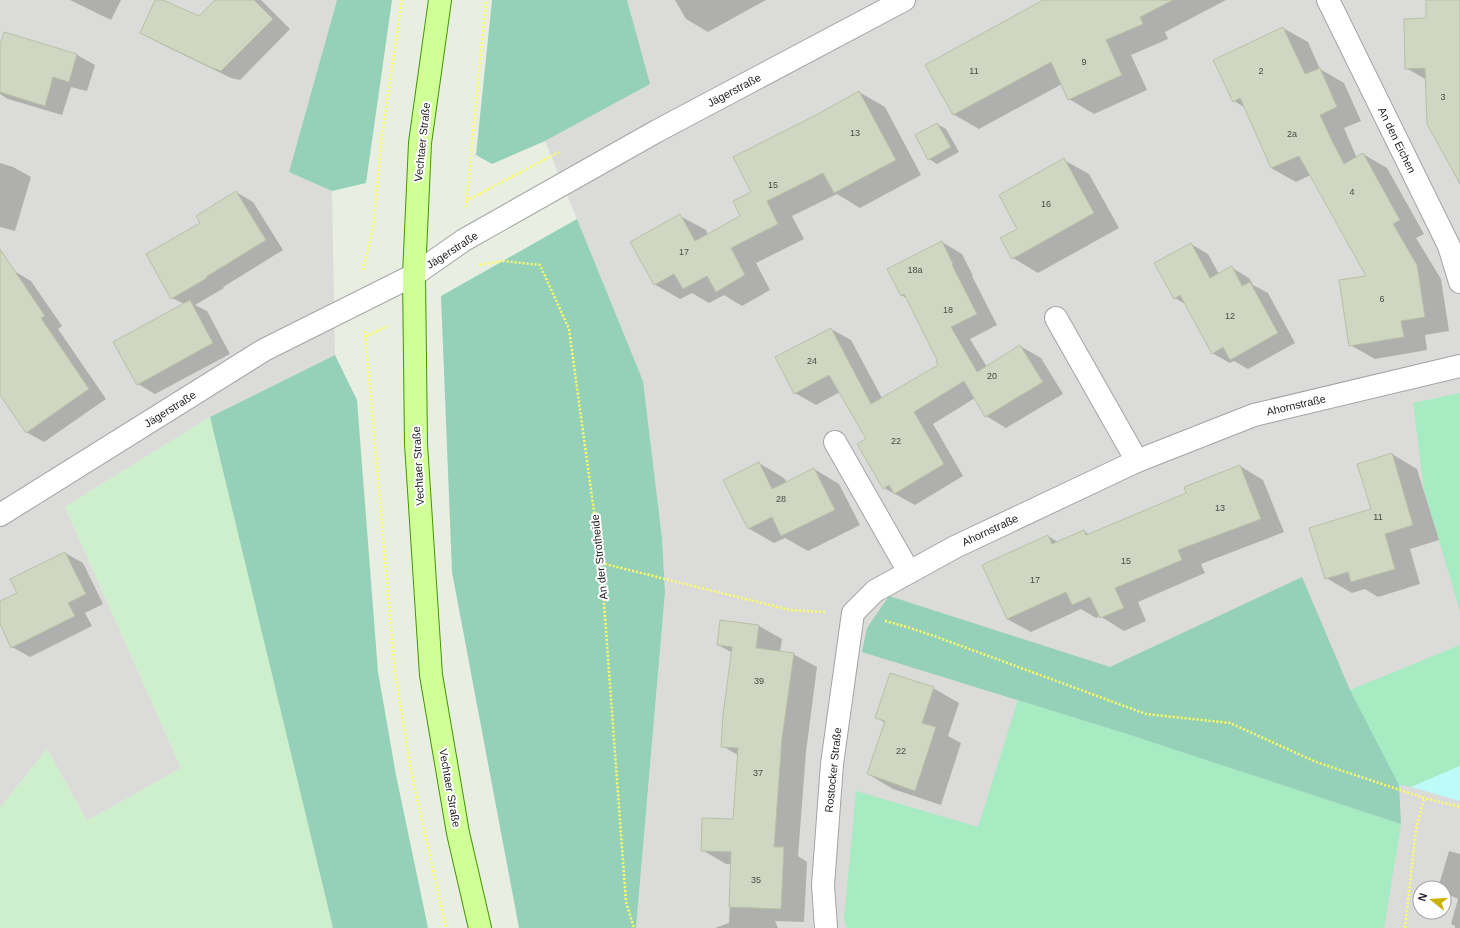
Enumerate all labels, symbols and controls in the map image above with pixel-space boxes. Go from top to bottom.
house number: 9 [1081,57,1087,67]
house number: 11 [969,66,979,76]
house number: 2 [1258,66,1264,76]
street label: Jägerstraße [705,71,763,109]
house number: 3 [1440,92,1446,102]
street label: Vechtaer Straße [412,102,432,182]
street label: An den Eichen [1376,105,1418,175]
house number: 13 [850,128,860,138]
house number: 2a [1287,129,1297,139]
house number: 15 [768,180,778,190]
house number: 4 [1349,187,1355,197]
house number: 16 [1041,199,1051,209]
street label: Jägerstraße [424,229,480,271]
house number: 17 [679,247,689,257]
house number: 18a [907,265,923,275]
house number: 6 [1379,294,1385,304]
house number: 18 [943,305,953,315]
house number: 12 [1225,311,1235,321]
house number: 24 [807,356,817,366]
house number: 20 [987,371,997,381]
street label: Jägerstraße [142,388,198,430]
street label: Ahornstraße [1265,392,1327,418]
street label: Vechtaer Straße [410,426,426,506]
house number: 22 [891,436,901,446]
house number: 28 [776,494,786,504]
house number: 13 [1215,503,1225,513]
street label: Ahornstraße [960,512,1020,548]
house number: 11 [1373,512,1383,522]
street label: An der Strotheide [589,514,609,600]
house number: 15 [1121,556,1131,566]
house number: 17 [1030,575,1040,585]
house number: 39 [754,676,764,686]
street label: Rostocker Straße [823,727,843,813]
house number: 22 [896,746,906,756]
street label: Vechtaer Straße [437,748,463,828]
house number: 37 [753,768,763,778]
house number: 35 [751,875,761,885]
north arrow [1412,880,1452,920]
text: N [1416,891,1429,903]

